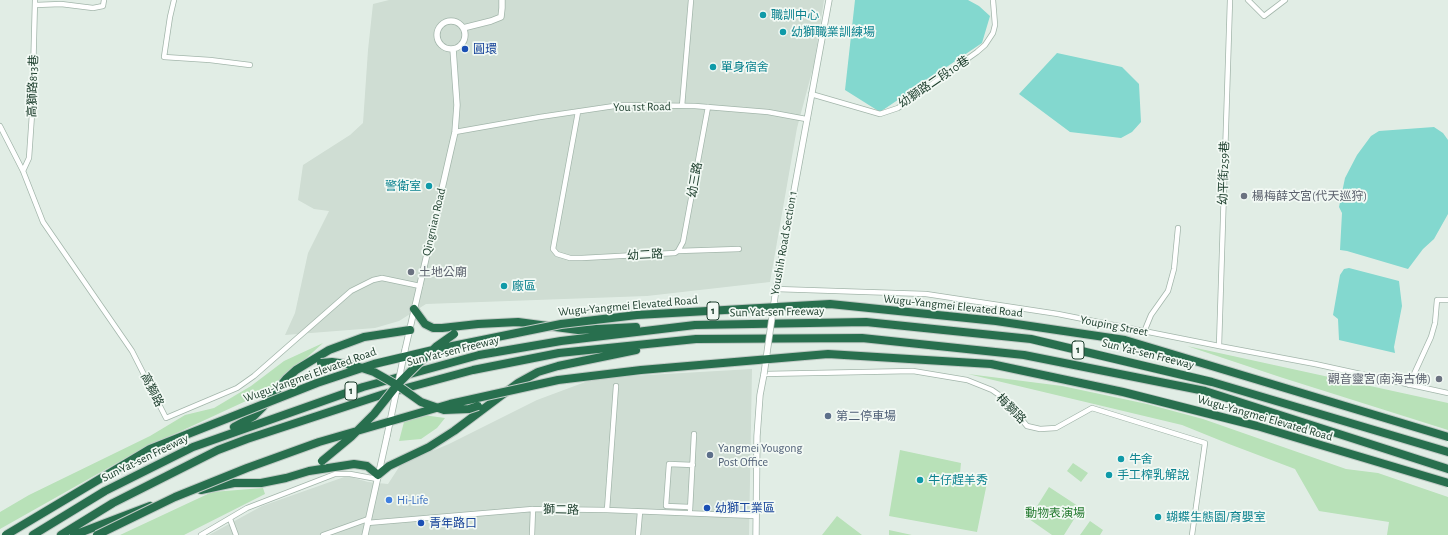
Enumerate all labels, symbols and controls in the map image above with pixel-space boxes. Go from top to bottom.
place label: 職訓中心 [771,8,819,22]
marker: 職訓中心 [758,10,768,20]
place label: 幼獅職業訓練場 [791,25,875,39]
marker: 幼獅職業訓練場 [778,27,788,37]
place label: 圓環 [473,42,497,56]
marker: 圓環 [460,44,470,54]
street label: 幼獅路二段10巷 [896,53,972,111]
street label: 高獅路813巷 [25,54,41,118]
place label: 單身宿舍 [721,60,769,74]
marker: 單身宿舍 [708,62,718,72]
street label: You 1st Road [613,99,671,115]
street label: 幼平街259巷 [1216,141,1232,205]
street label: 幼三路 [685,161,705,199]
place label: 警衛室 [385,179,421,193]
marker: 警衛室 [424,181,434,191]
street label: Qingnian Road [419,187,449,257]
place label: 楊梅薛文宮(代天巡狩) [1252,189,1367,203]
street label: Youshih Road Section 1 [768,190,800,296]
marker: 楊梅薛文宮(代天巡狩) [1239,191,1249,201]
street label: 幼二路 [627,247,663,263]
place label: 土地公廟 [419,265,467,279]
marker: 土地公廟 [406,267,416,277]
place label: 廠區 [512,279,536,293]
marker: 廠區 [499,281,509,291]
street label: Wugu-Yangmei Elevated Road [883,292,1023,320]
street label: Wugu-Yangmei Elevated Road [558,293,698,319]
road number: 1 [707,302,719,320]
street label: Sun Yat-sen Freeway [730,304,824,320]
street label: Youping Street [1079,312,1149,340]
street label: Sun Yat-sen Freeway [405,333,501,369]
street label: Sun Yat-sen Freeway [1100,336,1196,372]
road number: 1 [1072,341,1084,359]
street label: Wugu-Yangmei Elevated Road [242,344,378,406]
street label: 高獅路 [137,371,167,409]
place label: 觀音靈宮(南海古佛) [1328,372,1431,386]
marker: 觀音靈宮(南海古佛) [1434,374,1444,384]
road number: 1 [345,382,357,400]
street label: 梅獅路 [993,391,1029,427]
street label: Wugu-Yangmei Elevated Road [1196,392,1334,444]
place label: 第二停車場 [836,409,896,423]
marker: 第二停車場 [823,411,833,421]
street label: Sun Yat-sen Freeway [99,431,191,485]
place label: Yangmei Yougong Post Office [718,441,802,469]
marker: Yangmei Yougong Post Office [705,450,715,460]
place label: 牛舍 [1129,452,1153,466]
marker: 牛舍 [1116,454,1126,464]
place label: 手工榨乳解說 [1117,468,1189,482]
marker: 手工榨乳解說 [1104,470,1114,480]
place label: 牛仔趕羊秀 [928,473,988,487]
marker: 牛仔趕羊秀 [915,475,925,485]
place label: Hi-Life [397,493,428,507]
marker: Hi-Life [384,495,394,505]
place label: 幼獅工業區 [715,501,775,515]
street label: 獅二路 [543,502,579,518]
marker: 幼獅工業區 [702,503,712,513]
park label: 動物表演場 [1025,506,1085,520]
place label: 蝴蝶生態園/育嬰室 [1166,510,1265,524]
marker: 蝴蝶生態園/育嬰室 [1153,512,1163,522]
place label: 青年路口 [429,516,477,530]
marker: 青年路口 [416,518,426,528]

